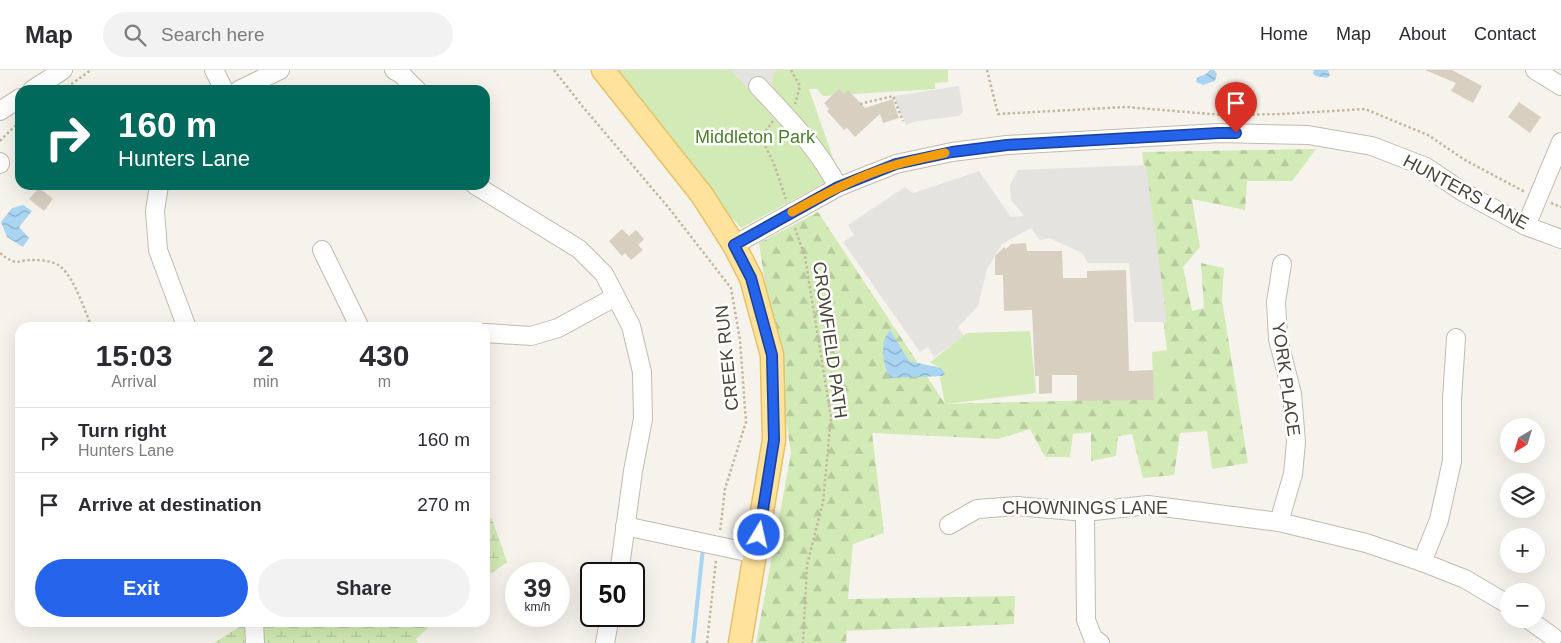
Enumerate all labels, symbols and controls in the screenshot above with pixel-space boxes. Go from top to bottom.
search box [103,12,453,57]
text: Map [25,21,73,48]
icon: search [121,21,149,49]
text: Search here [161,24,265,45]
text: Home [1260,24,1308,44]
text: Map [1336,24,1371,44]
text: About [1399,24,1446,44]
text: Contact [1474,24,1536,44]
pin [1215,82,1257,133]
icon: arrive [1222,89,1250,117]
icon: right [35,105,100,170]
text: 160 m [118,105,217,144]
park label: Middleton Park [695,127,816,147]
text: Hunters Lane [118,146,250,171]
street label: HUNTERS LANE [1400,151,1532,233]
street label: CROWFIELD PATH [809,260,851,420]
street label: CREEK RUN [712,304,742,412]
street label: YORK PLACE [1268,321,1304,437]
text: 15:03 [96,339,172,372]
text: 2 [257,339,274,372]
text: 430 [359,339,409,372]
text: Arrival [111,373,157,390]
text: min [253,373,279,390]
text: m [378,373,391,390]
north arrow [1500,418,1545,462]
map controls [1500,418,1545,628]
text: Turn right [78,420,166,441]
icon: right [35,426,63,454]
text: 160 m [417,429,470,450]
text: Hunters Lane [78,442,174,459]
button: layers [1500,473,1545,518]
icon: arrive [35,491,63,519]
text: Arrive at destination [78,494,262,515]
text: 270 m [417,494,470,515]
street label: CHOWNINGS LANE [1002,498,1168,518]
position arrow [732,508,784,560]
button: + [1500,528,1545,573]
button: Exit [35,559,248,617]
button: Share [258,559,470,617]
speed limit sign: 50 [580,562,645,627]
text: 39 [524,574,551,602]
button: − [1500,583,1545,628]
text: km/h [524,600,551,614]

